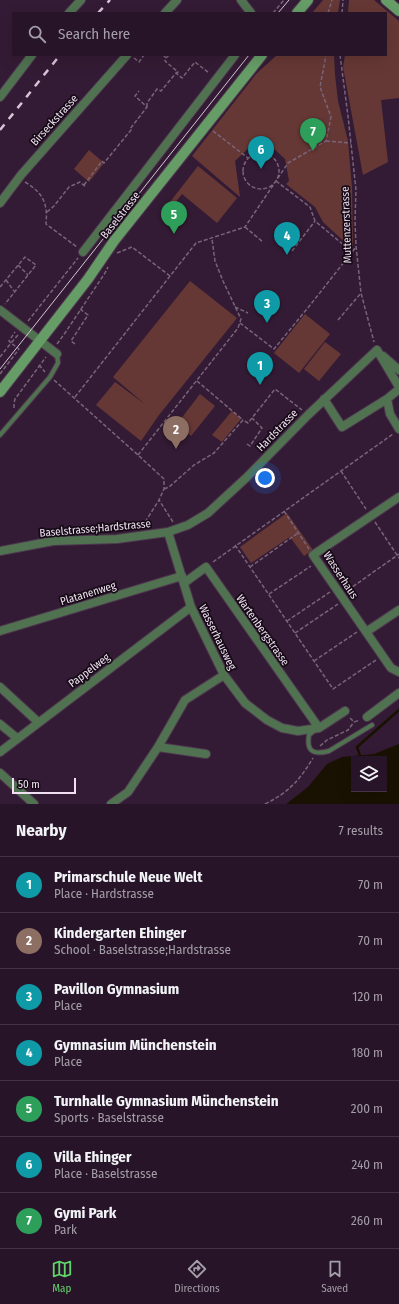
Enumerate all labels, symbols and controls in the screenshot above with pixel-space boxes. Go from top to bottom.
search box [12,12,387,56]
icon: search [26,23,48,45]
text: Search here [58,25,130,43]
street label: Birseckstrasse [28,92,81,149]
pin: 7 [300,118,326,151]
pin: 6 [248,136,274,169]
street label: Muttenzerstrasse [339,186,354,264]
street label: Baselstrasse [98,189,143,241]
pin: 5 [161,201,187,234]
pin: 4 [274,222,300,255]
pin: 3 [254,290,280,323]
pin: 1 [247,352,273,385]
street label: Hardstrasse [254,407,301,454]
pin: 2 [163,416,189,449]
your location [255,468,275,488]
street label: Baselstrasse;Hardstrasse [39,517,151,540]
street label: Wasserhaus [321,549,361,601]
street label: Platanenweg [59,579,118,608]
street label: Wartenbergstrasse [233,592,292,668]
street label: Wasserhausweg [196,602,239,673]
street label: Pappelweg [66,650,113,690]
map controls [351,756,387,792]
button: layers [351,756,387,792]
scale bar [12,776,76,795]
text: 50 m [18,778,40,791]
text: Nearby [16,820,67,841]
text: 7 results [339,823,383,838]
text: Primarschule Neue Welt [54,868,203,886]
text: 1 [26,877,32,892]
text: 70 m [358,877,383,892]
text: Place · Hardstrasse [54,886,154,901]
text: Kindergarten Ehinger [54,924,186,942]
text: 2 [26,933,32,948]
text: 70 m [358,933,383,948]
text: School · Baselstrasse;Hardstrasse [54,942,231,957]
text: Pavillon Gymnasium [54,980,179,998]
text: 3 [26,989,32,1004]
text: 120 m [352,989,383,1004]
text: Place [54,998,82,1013]
text: Gymnasium Münchenstein [54,1036,217,1054]
text: 4 [26,1045,32,1060]
text: 180 m [352,1045,383,1060]
text: Place [54,1054,82,1069]
text: Turnhalle Gymnasium Münchenstein [54,1092,279,1110]
text: 5 [26,1101,32,1116]
text: 200 m [351,1101,383,1116]
text: Sports · Baselstrasse [54,1110,164,1125]
text: Villa Ehinger [54,1148,131,1166]
text: 6 [26,1157,32,1172]
text: 240 m [351,1157,383,1172]
text: Place · Baselstrasse [54,1166,157,1181]
text: Gymi Park [54,1204,116,1222]
text: 7 [26,1213,32,1228]
text: 260 m [351,1213,383,1228]
text: Park [54,1222,77,1237]
tab: Map [51,1258,73,1295]
tab: Directions [174,1258,220,1295]
tab: Saved [321,1258,348,1295]

